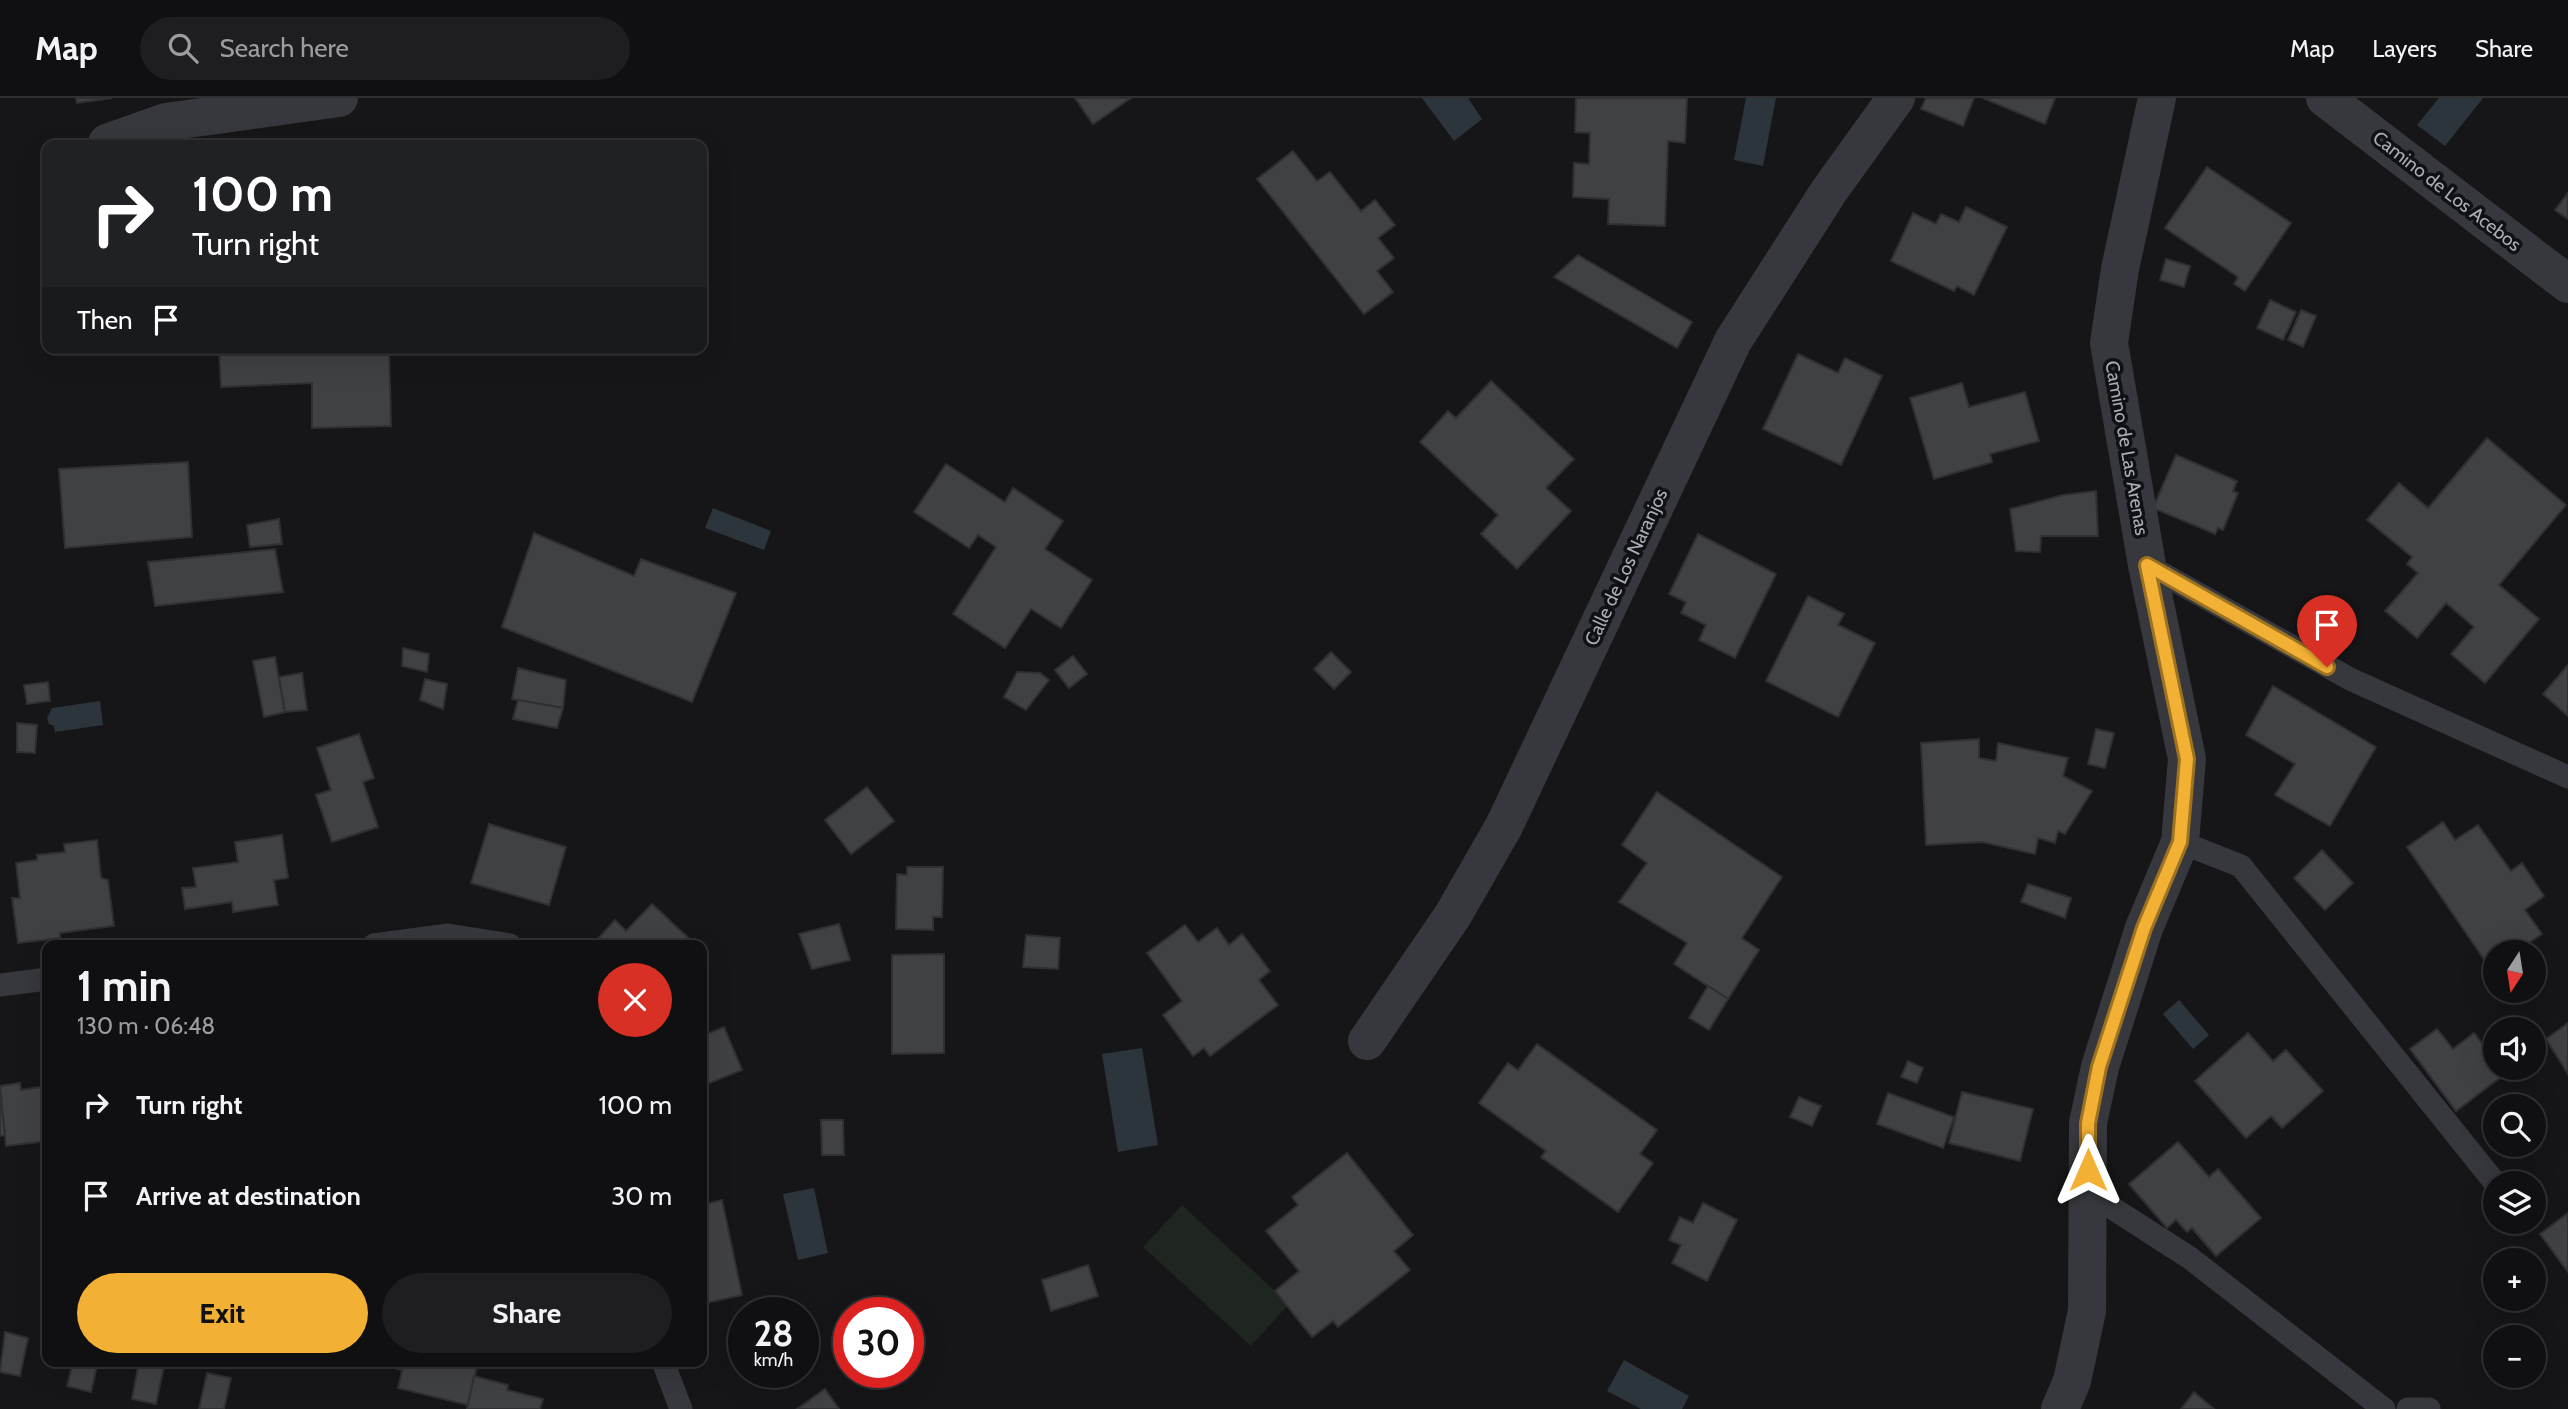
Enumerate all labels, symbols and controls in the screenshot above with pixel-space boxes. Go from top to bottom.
search box [140,17,630,80]
text: Map [35,28,98,68]
icon: search [164,29,202,67]
text: Search here [220,32,349,64]
text: Map [2290,34,2334,63]
text: Layers [2372,34,2437,63]
text: Share [2475,34,2533,63]
street label: Camino de Los Acebos [2368,126,2526,256]
text: 100 m [192,164,333,223]
icon: right [77,168,168,259]
text: Turn right [192,224,319,263]
icon: arrive [147,301,185,339]
text: Then [77,304,133,336]
street label: Camino de Las Arenas [2100,359,2154,537]
street label: Calle de Los Naranjos [1580,485,1672,649]
pin [2297,595,2357,667]
icon: arrive [2308,606,2346,644]
north arrow [2483,940,2546,1003]
map controls [2483,940,2546,1388]
text: 1 min [77,960,172,1012]
button: close [598,963,672,1037]
text: 130 m · 06:48 [77,1012,215,1040]
button: sound [2483,1017,2546,1080]
icon: right [77,1086,115,1124]
text: Turn right [136,1089,242,1121]
text: 100 m [599,1089,672,1121]
button: search [2483,1094,2546,1157]
position arrow [2051,1133,2125,1207]
button: layers [2483,1171,2546,1234]
icon: arrive [77,1177,115,1215]
text: Arrive at destination [136,1180,361,1212]
text: 30 m [611,1180,672,1212]
button: + [2483,1248,2546,1311]
button: Exit [77,1273,368,1353]
button: Share [382,1273,672,1353]
speed limit sign: 30 [833,1297,924,1388]
text: 28 [754,1312,793,1355]
button: − [2483,1325,2546,1388]
text: km/h [754,1349,793,1371]

